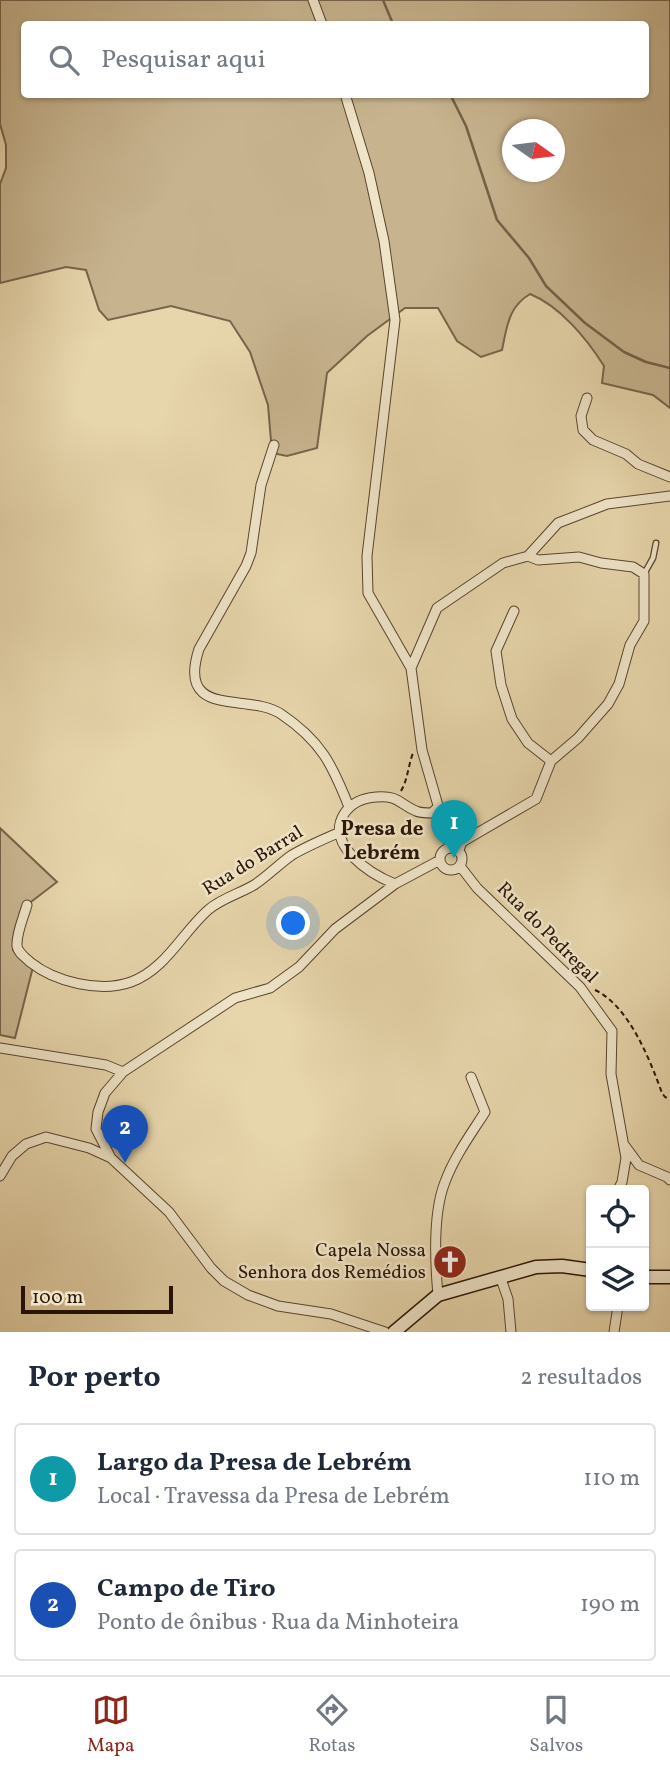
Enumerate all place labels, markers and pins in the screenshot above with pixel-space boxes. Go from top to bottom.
pin: 1 [431,800,477,858]
pin: 2 [102,1105,148,1163]
place label: Capela Nossa Senhora dos Remédios [238,1238,426,1286]
church icon: Capela Nossa Senhora dos Remédios [431,1243,469,1281]

